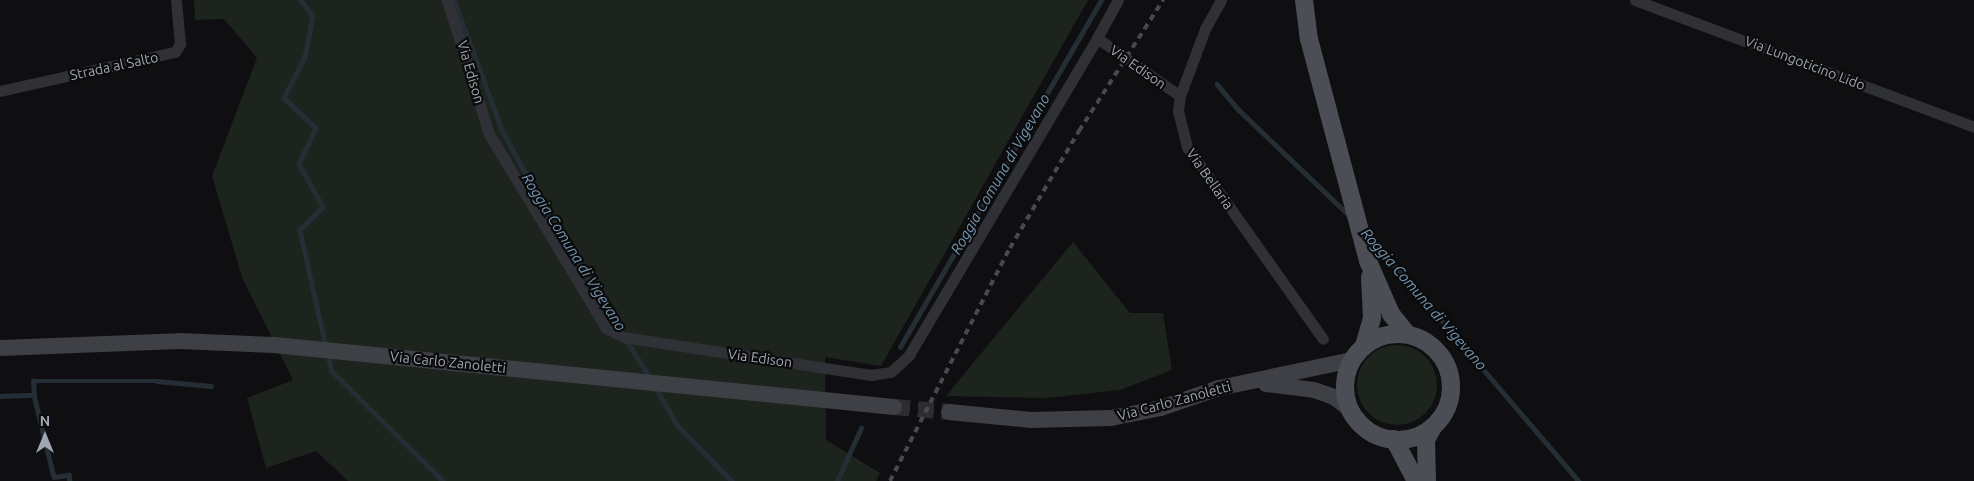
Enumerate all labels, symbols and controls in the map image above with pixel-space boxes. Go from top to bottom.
street label: Via Lungoticino Lido [1742,32,1868,94]
street label: Via Edison [454,39,488,105]
street label: Via Edison [1107,42,1169,92]
street label: Strada al Salto [68,48,160,84]
water label: Roggia Comuna di Vigevano [947,91,1053,257]
street label: Via Bellaria [1183,145,1237,213]
water label: Roggia Comuna di Vigevano [518,170,630,334]
water label: Roggia Comuna di Vigevano [1357,224,1491,374]
street label: Via Edison [727,345,793,371]
street label: Via Carlo Zanoletti [389,348,507,376]
street label: Via Carlo Zanoletti [1116,378,1232,424]
north arrow [20,411,70,461]
text: N [40,413,50,429]

